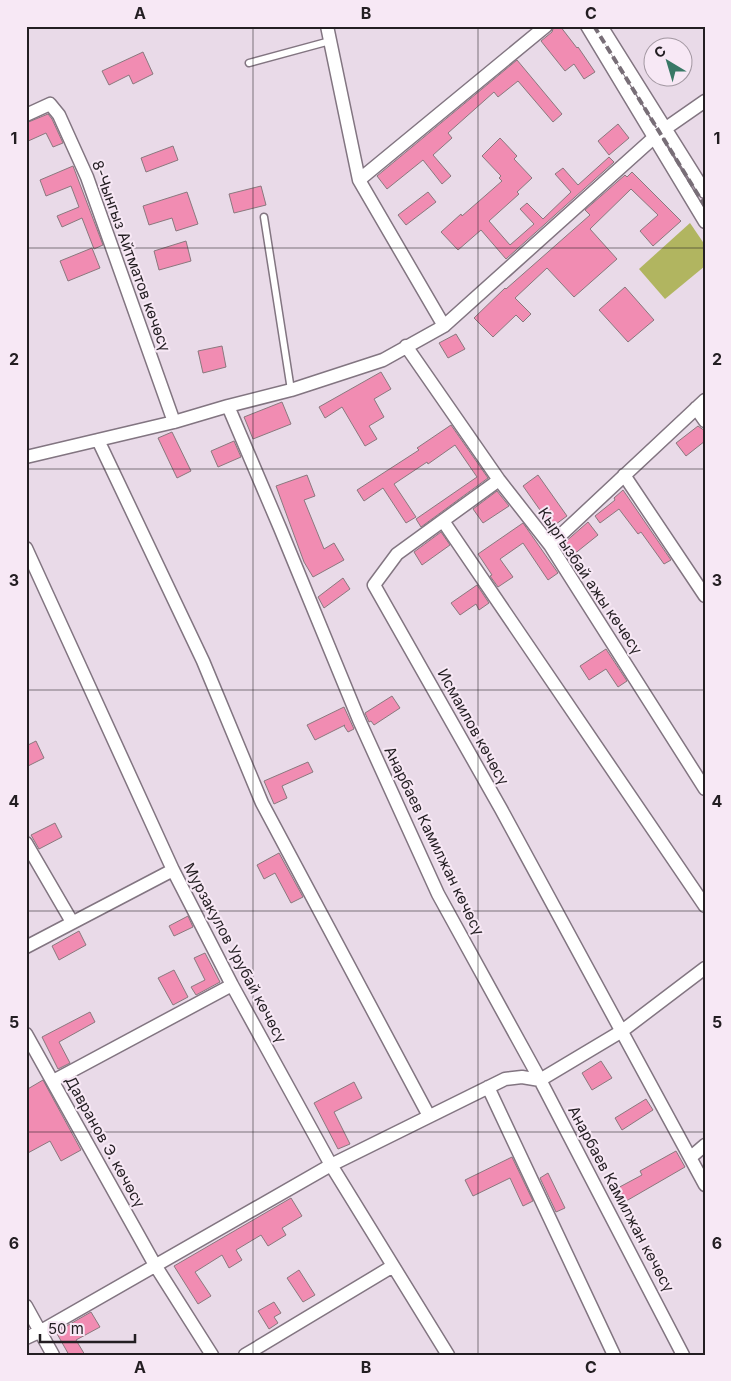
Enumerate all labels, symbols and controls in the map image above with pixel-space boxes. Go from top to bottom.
text: A [134,3,146,23]
text: B [361,3,371,23]
text: C [585,3,597,23]
north arrow [644,38,694,88]
text: С [650,41,669,61]
text: 1 [11,128,17,148]
text: 1 [714,128,720,148]
street label: 8-Чынгыз Айтматов көчөсү [88,158,175,355]
text: 2 [9,349,19,369]
text: 2 [712,349,722,369]
street label: Кыргызбай ажы көчөсү [534,504,647,658]
text: 3 [9,570,19,590]
text: 3 [712,570,722,590]
street label: Исмаилов көчөсү [434,665,514,789]
street label: Анарбаев Камилжан көчөсү [380,743,489,939]
text: 4 [9,791,20,811]
text: 4 [712,791,723,811]
street label: Мурзакулов Урубай көчөсү [180,860,291,1047]
text: 5 [9,1012,19,1032]
text: 5 [712,1012,722,1032]
street label: Давранов Э. көчөсү [61,1073,150,1211]
street label: Анарбаев Камилжан көчөсү [564,1102,679,1296]
text: 6 [9,1233,19,1253]
text: 6 [712,1233,722,1253]
scale bar [40,1311,135,1343]
text: 50 m [48,1319,84,1338]
text: A [134,1357,146,1377]
text: B [361,1357,371,1377]
text: C [585,1357,597,1377]

